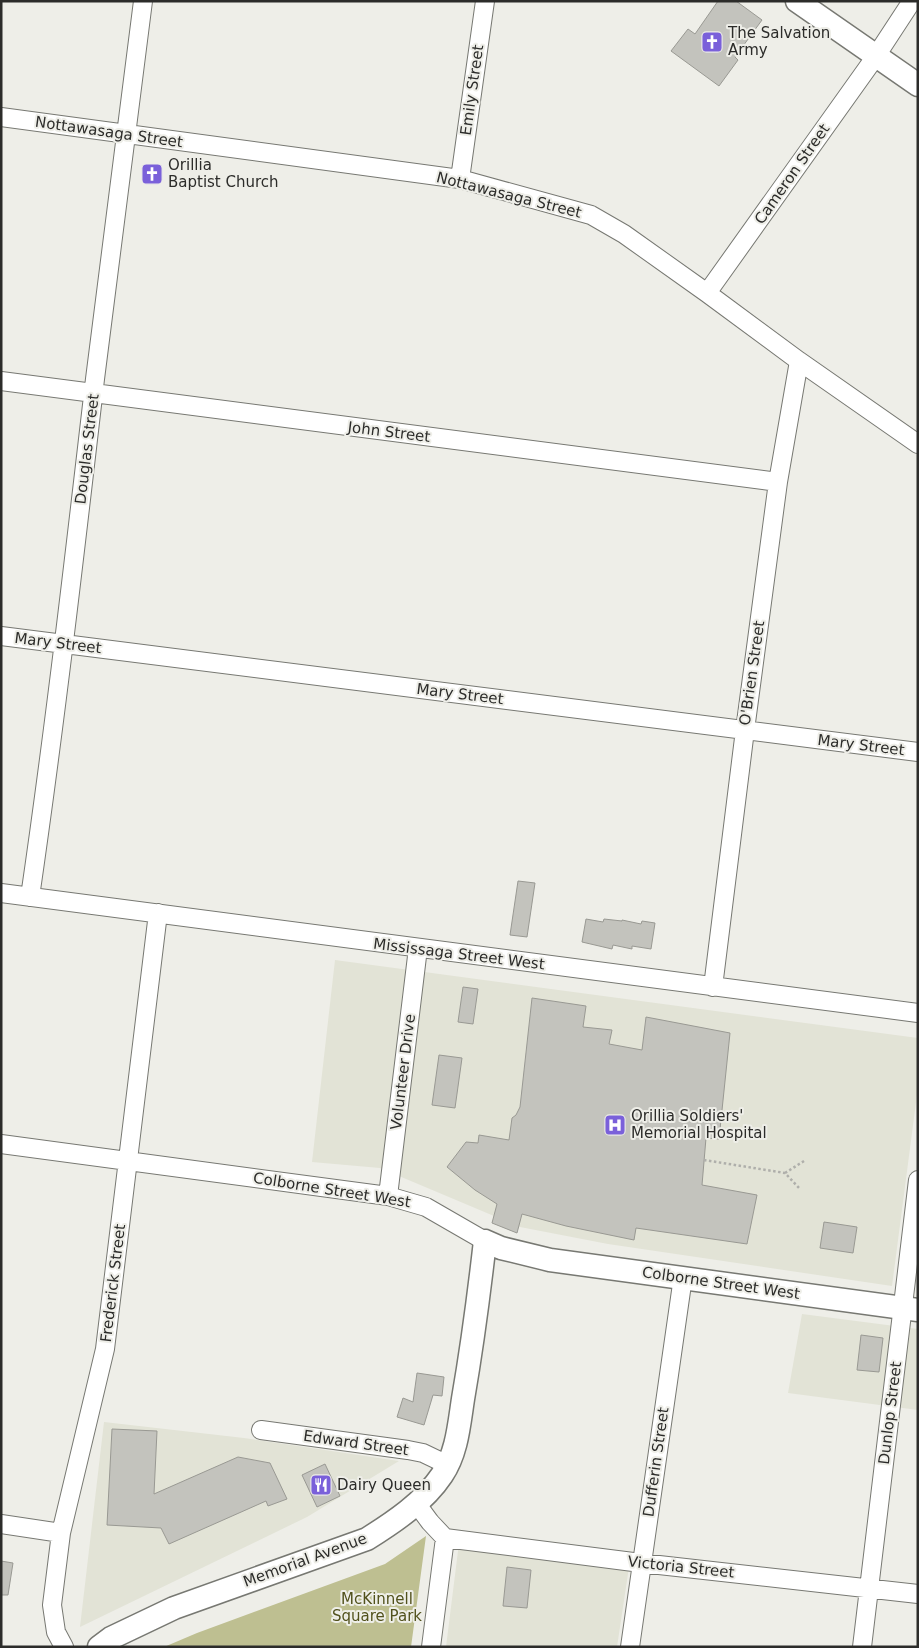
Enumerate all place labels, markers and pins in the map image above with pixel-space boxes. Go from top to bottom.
place label: The Salvation Army [727,24,830,59]
church icon: The Salvation Army [700,30,724,54]
place label: Orillia Baptist Church [168,156,279,191]
church icon: Orillia Baptist Church [140,162,164,186]
place label: Orillia Soldiers' Memorial Hospital [631,1107,767,1142]
hospital icon: Orillia Soldiers' Memorial Hospital [603,1113,627,1137]
restaurant icon: Dairy Queen [309,1473,333,1497]
place label: Dairy Queen [337,1476,431,1494]

